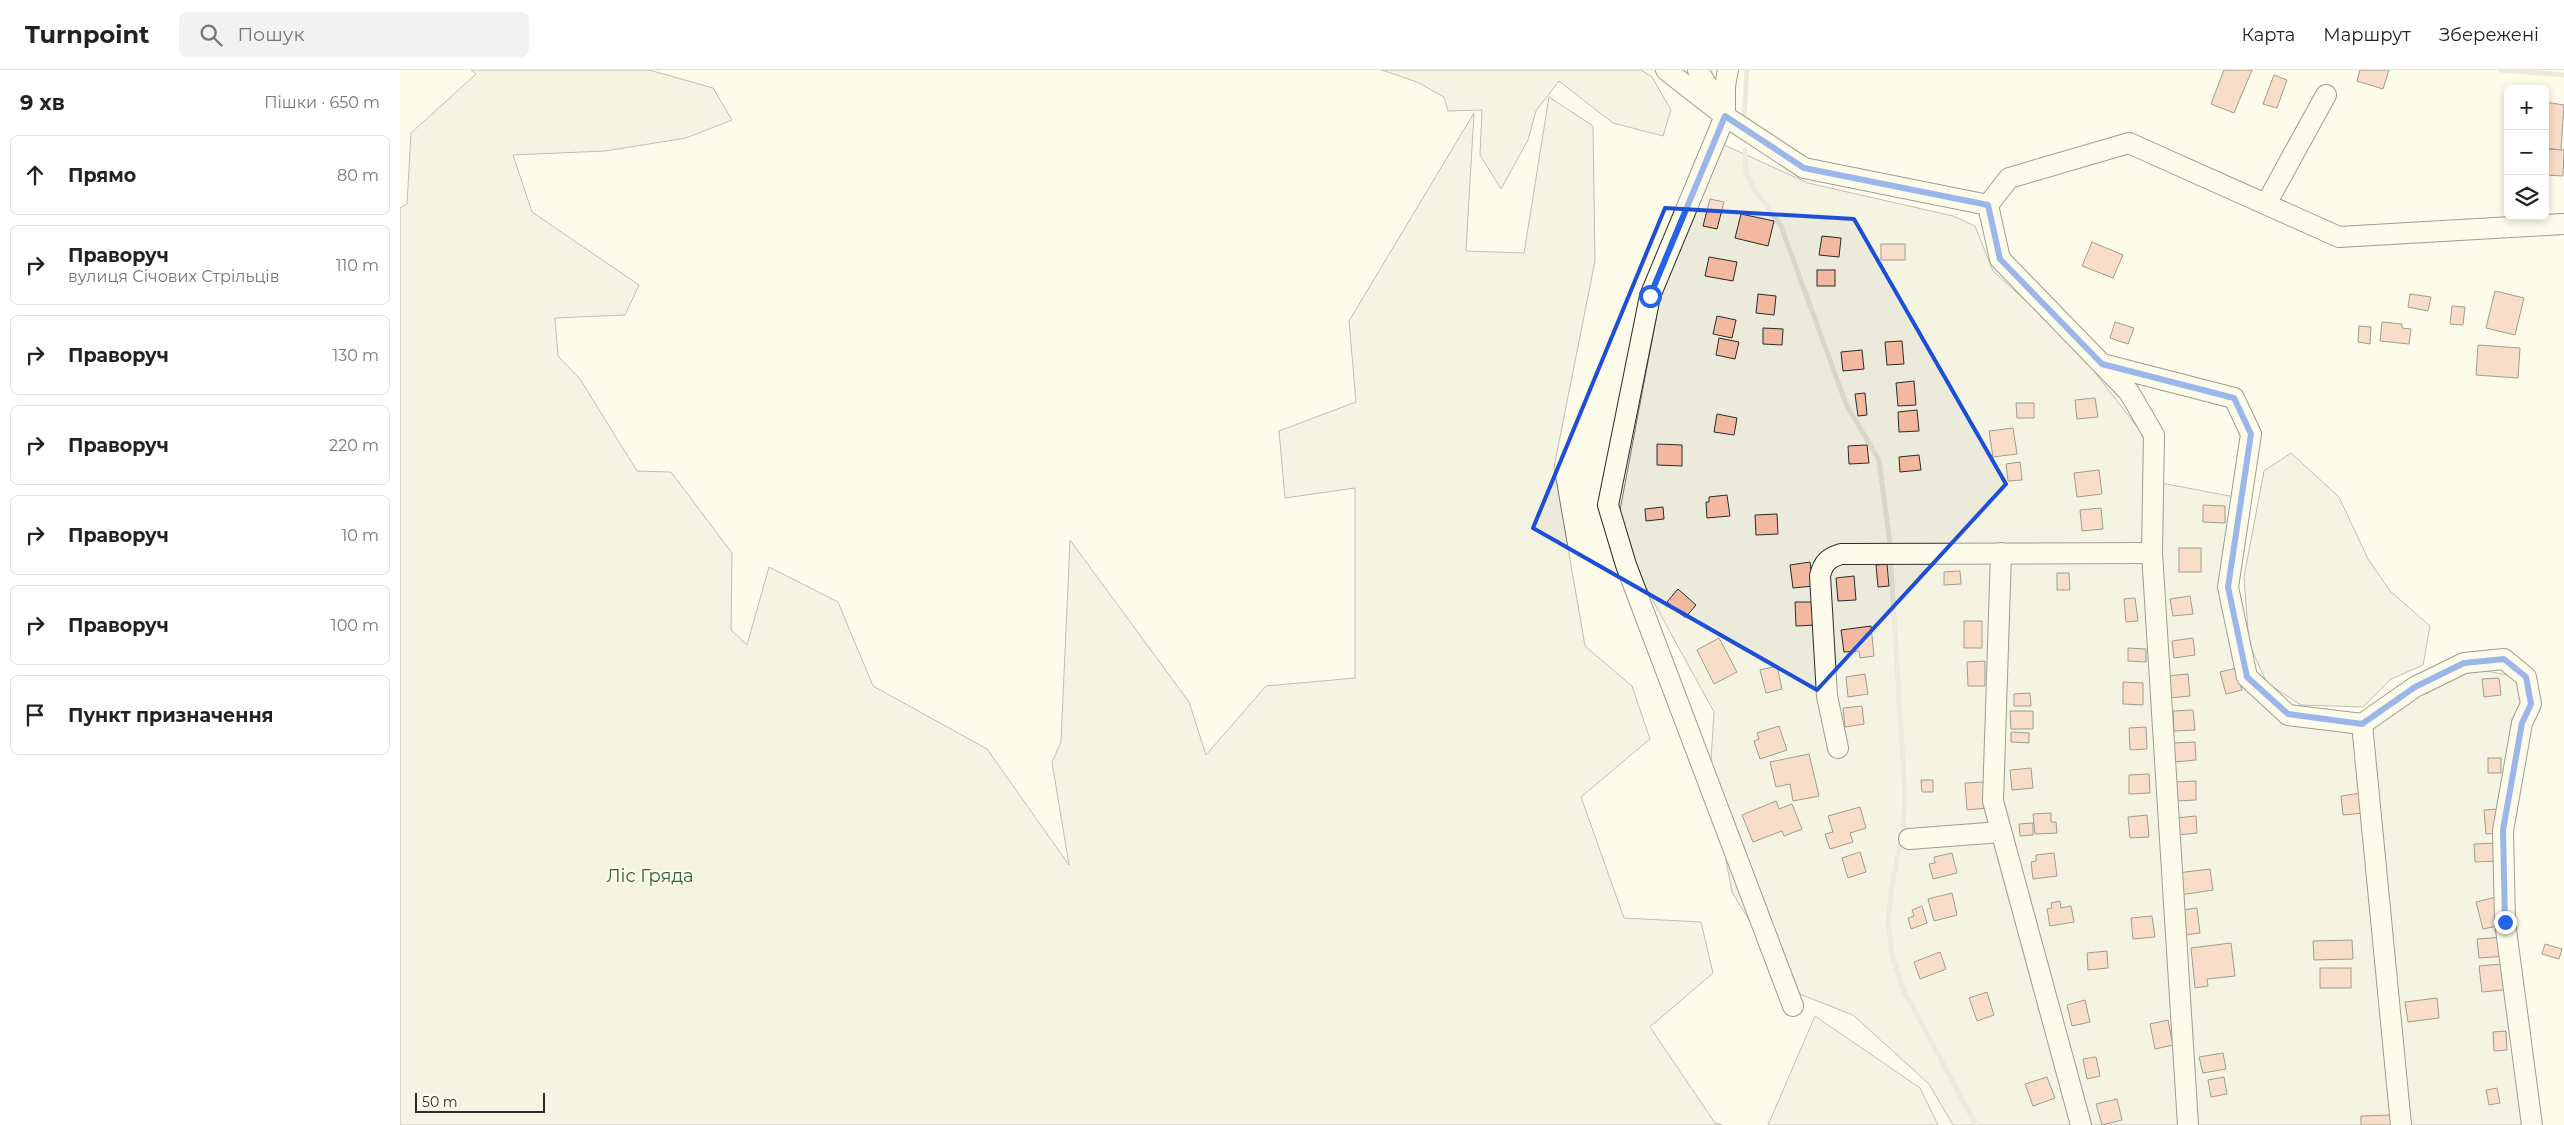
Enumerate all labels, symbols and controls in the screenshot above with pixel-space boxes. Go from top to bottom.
search box [179,12,529,57]
text: Turnpoint [25,20,149,49]
icon: search [197,21,225,49]
text: Пошук [237,23,304,46]
text: Карта [2242,24,2295,46]
text: Маршрут [2323,24,2411,46]
text: Збережені [2439,24,2539,46]
map controls [2504,85,2549,220]
button: + [2504,85,2549,130]
text: 9 хв [20,90,65,115]
text: Пішки · 650 m [264,93,380,112]
button: − [2504,130,2549,175]
icon: ahead [21,161,49,189]
text: Прямо [68,164,136,187]
text: 80 m [337,166,379,185]
button: layers [2504,175,2549,220]
text: Праворуч [68,244,169,267]
icon: right [21,251,49,279]
text: 110 m [336,256,379,275]
text: вулиця Січових Стрільців [68,267,279,286]
route start [1639,285,1662,308]
icon: right [21,341,49,369]
text: Праворуч [68,344,169,367]
text: 130 m [332,346,379,365]
icon: right [21,431,49,459]
text: Праворуч [68,434,169,457]
text: 220 m [329,436,379,455]
icon: right [21,521,49,549]
text: Праворуч [68,524,169,547]
text: 10 m [341,526,379,545]
icon: right [21,611,49,639]
text: Праворуч [68,614,169,637]
text: 100 m [331,616,379,635]
icon: arrive [21,701,49,729]
text: Пункт призначення [68,704,274,727]
park label: Ліс Гряда [606,865,694,887]
route end [2494,911,2517,934]
scale bar [415,1090,545,1113]
text: 50 m [422,1093,458,1111]

